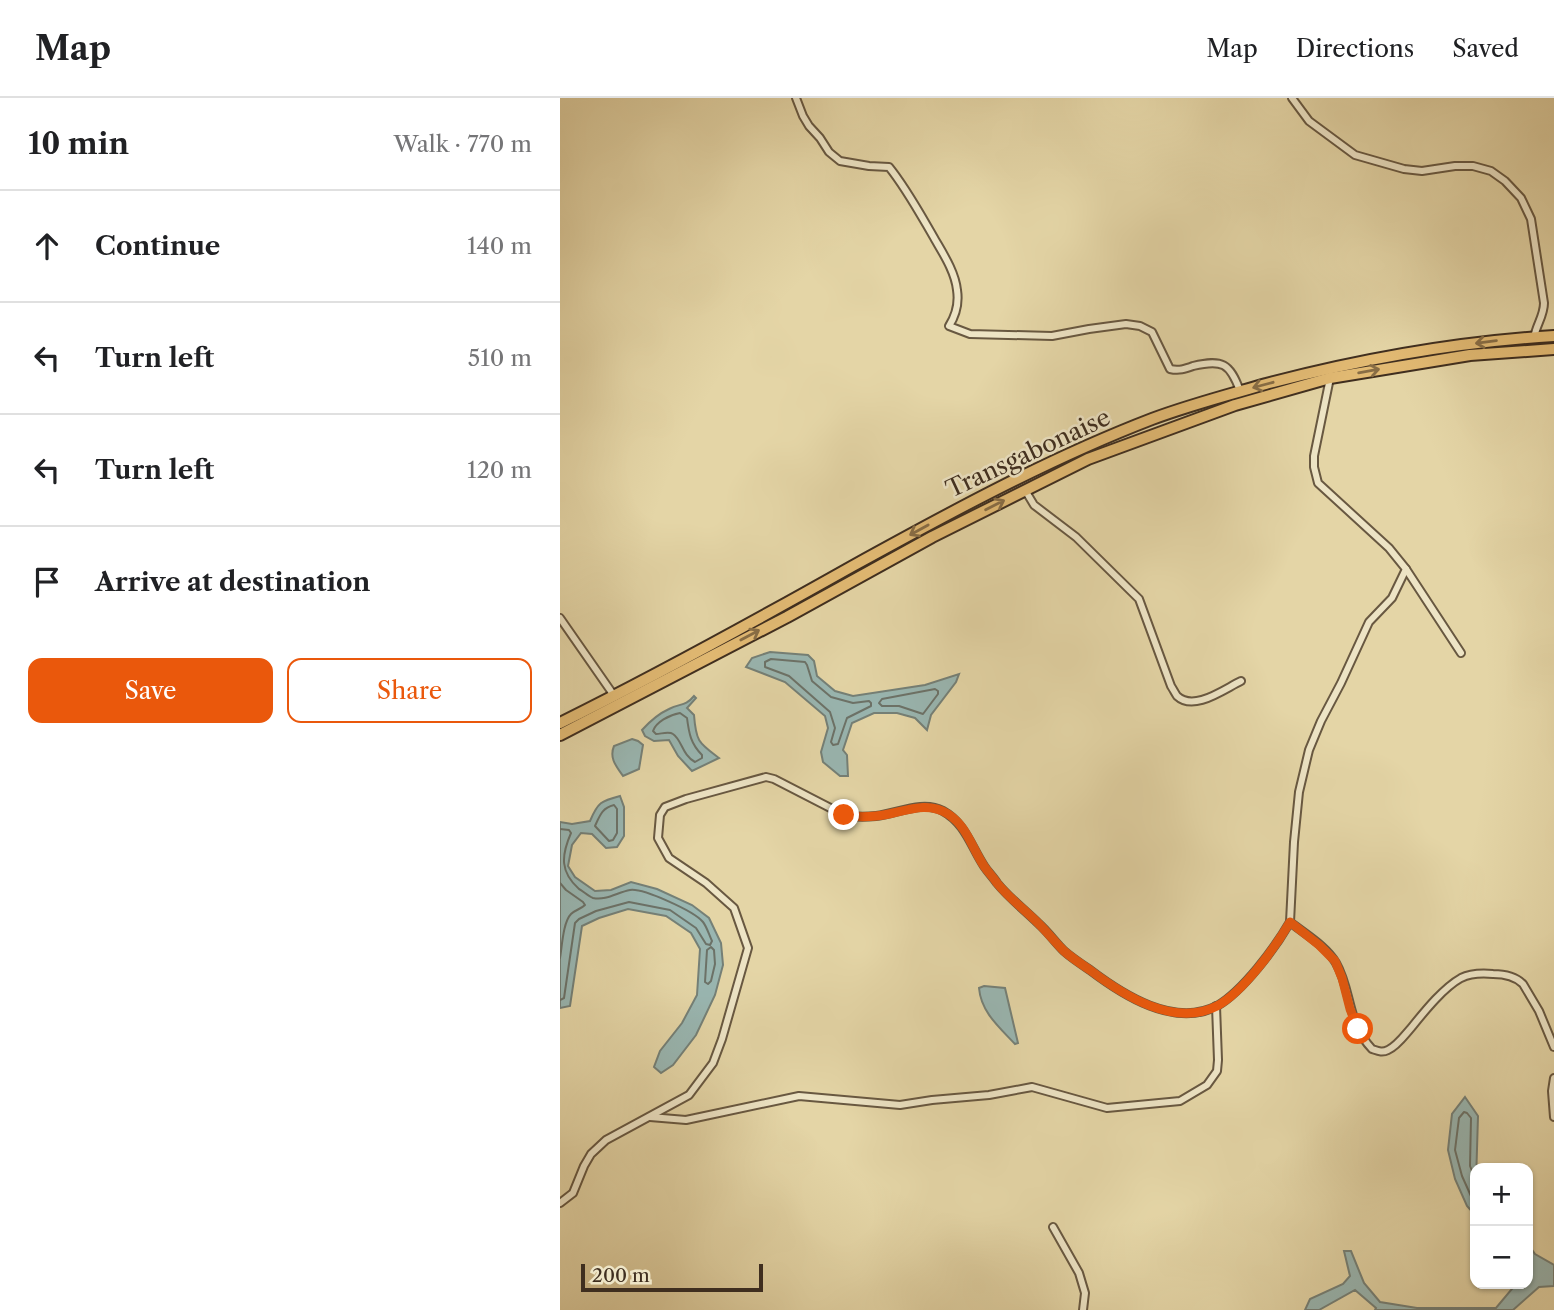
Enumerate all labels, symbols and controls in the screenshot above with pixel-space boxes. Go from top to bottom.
text: Map [35,28,111,69]
text: Map [1206,34,1258,63]
text: Directions [1296,34,1414,63]
text: Saved [1452,34,1519,63]
text: 10 min [28,125,129,162]
text: Walk · 770 m [394,130,532,158]
icon: ahead [28,227,66,265]
text: Continue [95,230,220,262]
text: 140 m [467,232,532,260]
one-way arrow [1475,336,1498,349]
icon: left [28,339,66,377]
text: Turn left [95,342,214,374]
text: 510 m [468,344,532,372]
one-way arrow [1357,364,1380,377]
one-way arrow [1252,379,1275,392]
street label: Transgabonaise [941,402,1115,504]
icon: left [28,451,66,489]
text: Turn left [95,454,214,486]
text: 120 m [467,456,532,484]
one-way arrow [984,498,1004,512]
one-way arrow [909,523,929,537]
icon: arrive [28,563,66,601]
text: Arrive at destination [95,566,370,598]
one-way arrow [740,628,760,642]
button: Save [28,658,273,723]
button: Share [287,658,532,723]
route end [828,799,859,830]
route start [1342,1013,1373,1044]
map controls [1470,1163,1533,1289]
button: + [1470,1163,1533,1226]
button: − [1470,1226,1533,1289]
scale bar [581,1261,763,1293]
text: 200 m [592,1264,650,1287]

